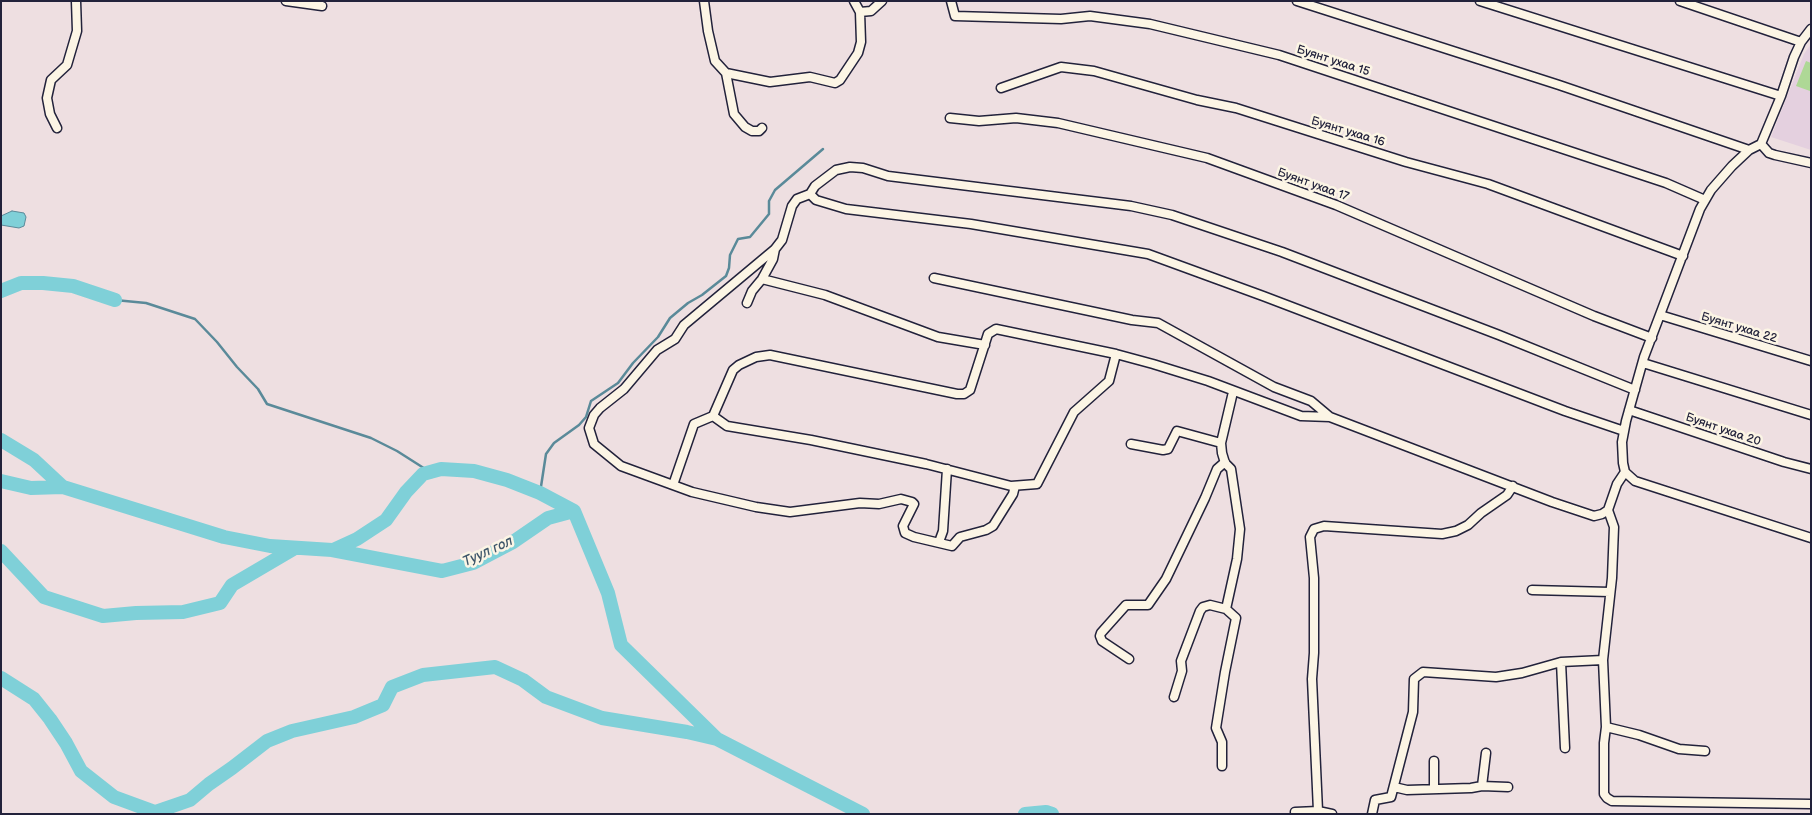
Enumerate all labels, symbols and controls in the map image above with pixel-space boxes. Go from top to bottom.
street label: Буянт ухаа 15 [1295,42,1371,80]
street label: Буянт ухаа 16 [1309,114,1387,150]
street label: Буянт ухаа 17 [1275,165,1351,205]
street label: Буянт ухаа 22 [1699,310,1779,346]
street label: Буянт ухаа 20 [1684,410,1762,450]
water label: Туул гол [460,533,516,571]

